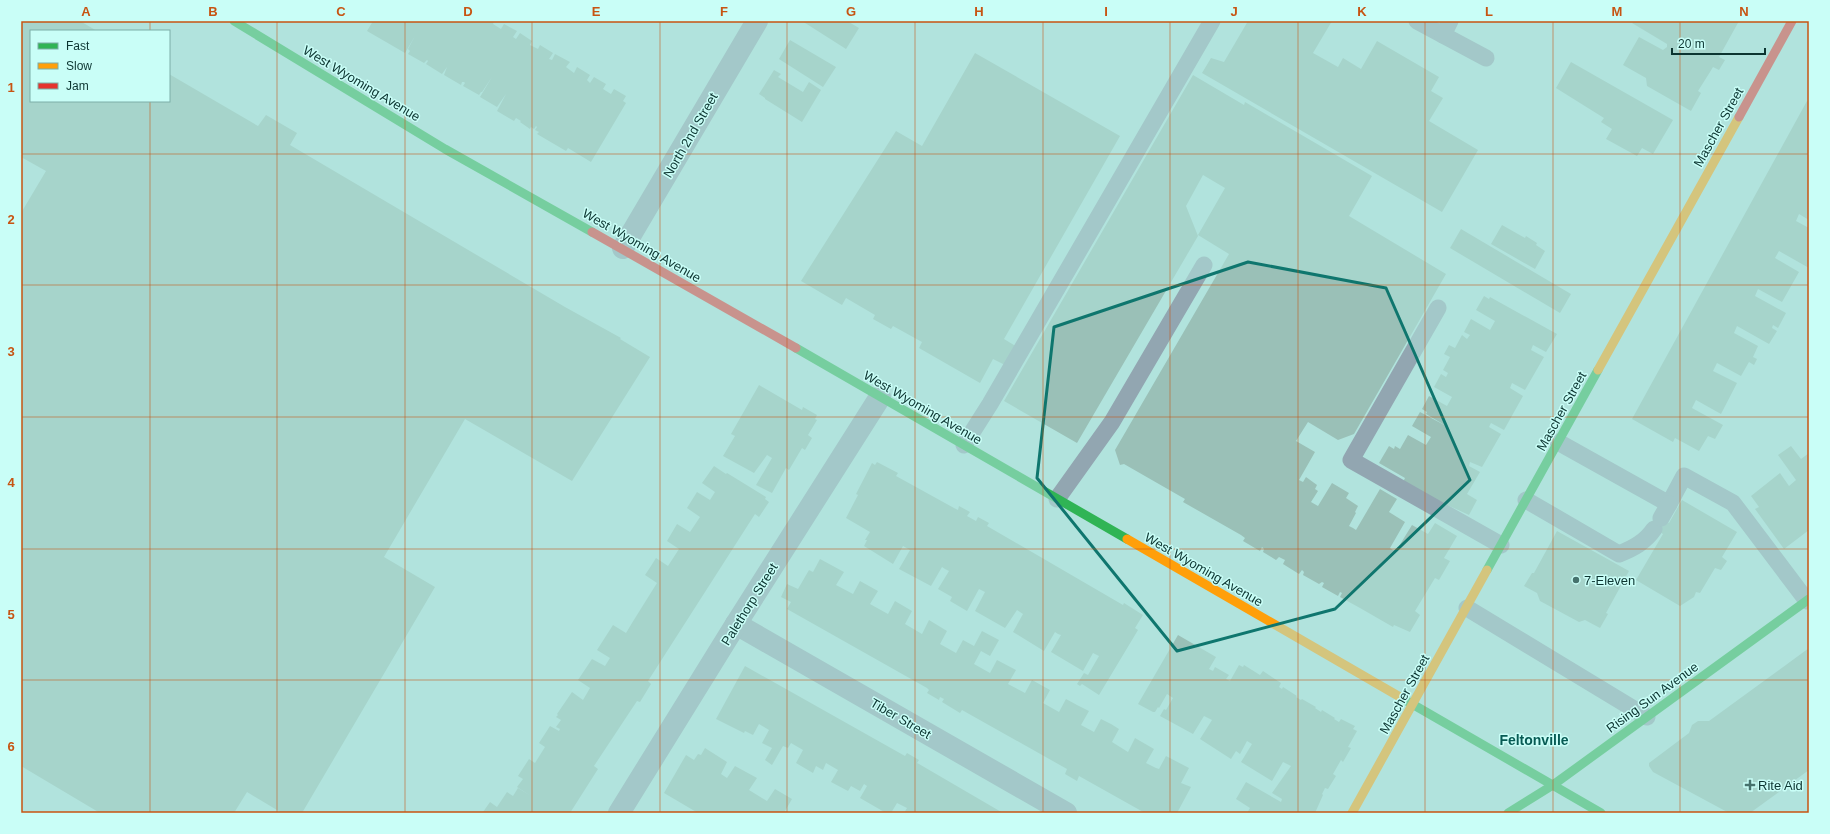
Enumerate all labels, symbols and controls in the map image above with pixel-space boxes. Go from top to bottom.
text: A [81,4,91,19]
text: B [208,4,218,19]
text: C [336,4,346,19]
text: D [463,4,473,19]
text: E [592,4,601,19]
text: F [720,4,728,19]
text: G [846,4,856,19]
text: H [974,4,984,19]
text: I [1104,4,1108,19]
text: J [1230,4,1238,19]
text: K [1357,4,1367,19]
text: L [1485,4,1493,19]
text: M [1612,4,1622,19]
text: N [1739,4,1749,19]
legend [30,30,170,102]
scale bar [1672,30,1765,56]
text: 20 m [1678,37,1705,51]
text: Fast [66,39,90,53]
street label: West Wyoming Avenue [301,43,423,124]
text: Slow [66,59,92,73]
text: Jam [66,79,89,93]
text: 1 [7,80,15,95]
street label: Mascher Street [1691,85,1747,169]
street label: North 2nd Street [660,90,721,180]
street label: West Wyoming Avenue [580,205,703,285]
text: 2 [7,212,15,227]
text: 3 [7,344,15,359]
street label: West Wyoming Avenue [861,367,984,447]
street label: Mascher Street [1534,369,1590,453]
text: 4 [7,475,15,490]
street label: West Wyoming Avenue [1142,529,1265,609]
street label: Palethorp Street [718,560,781,648]
place label: 7-Eleven [1584,573,1635,588]
marker: 7-Eleven [1571,575,1581,585]
text: 5 [7,607,15,622]
street label: Mascher Street [1377,652,1433,736]
street label: Rising Sun Avenue [1604,659,1701,736]
street label: Tiber Street [868,695,934,742]
district label: Feltonville [1499,732,1569,748]
text: 6 [7,739,15,754]
place label: Rite Aid [1758,778,1803,793]
marker: Rite Aid [1745,780,1755,790]

